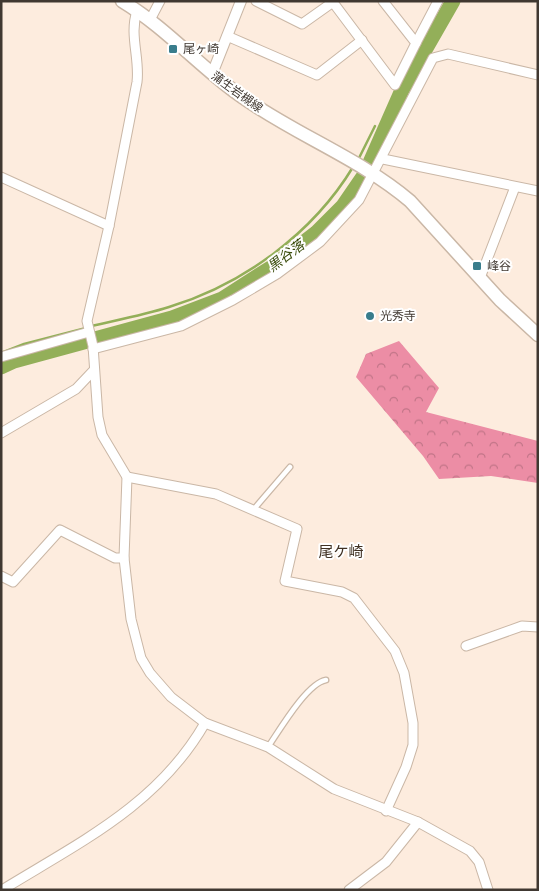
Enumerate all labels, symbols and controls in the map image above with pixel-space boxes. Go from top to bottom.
place label: 尾ヶ崎 [183,42,219,56]
marker: 尾ヶ崎 [167,43,179,55]
street label: 蒲生岩槻線 [209,69,265,115]
water label: 黒谷落 [264,235,309,275]
place label: 峰谷 [487,259,511,273]
marker: 峰谷 [471,260,483,272]
place label: 光秀寺 [380,309,416,323]
marker: 光秀寺 [364,310,376,322]
district label: 尾ケ崎 [318,543,364,561]

